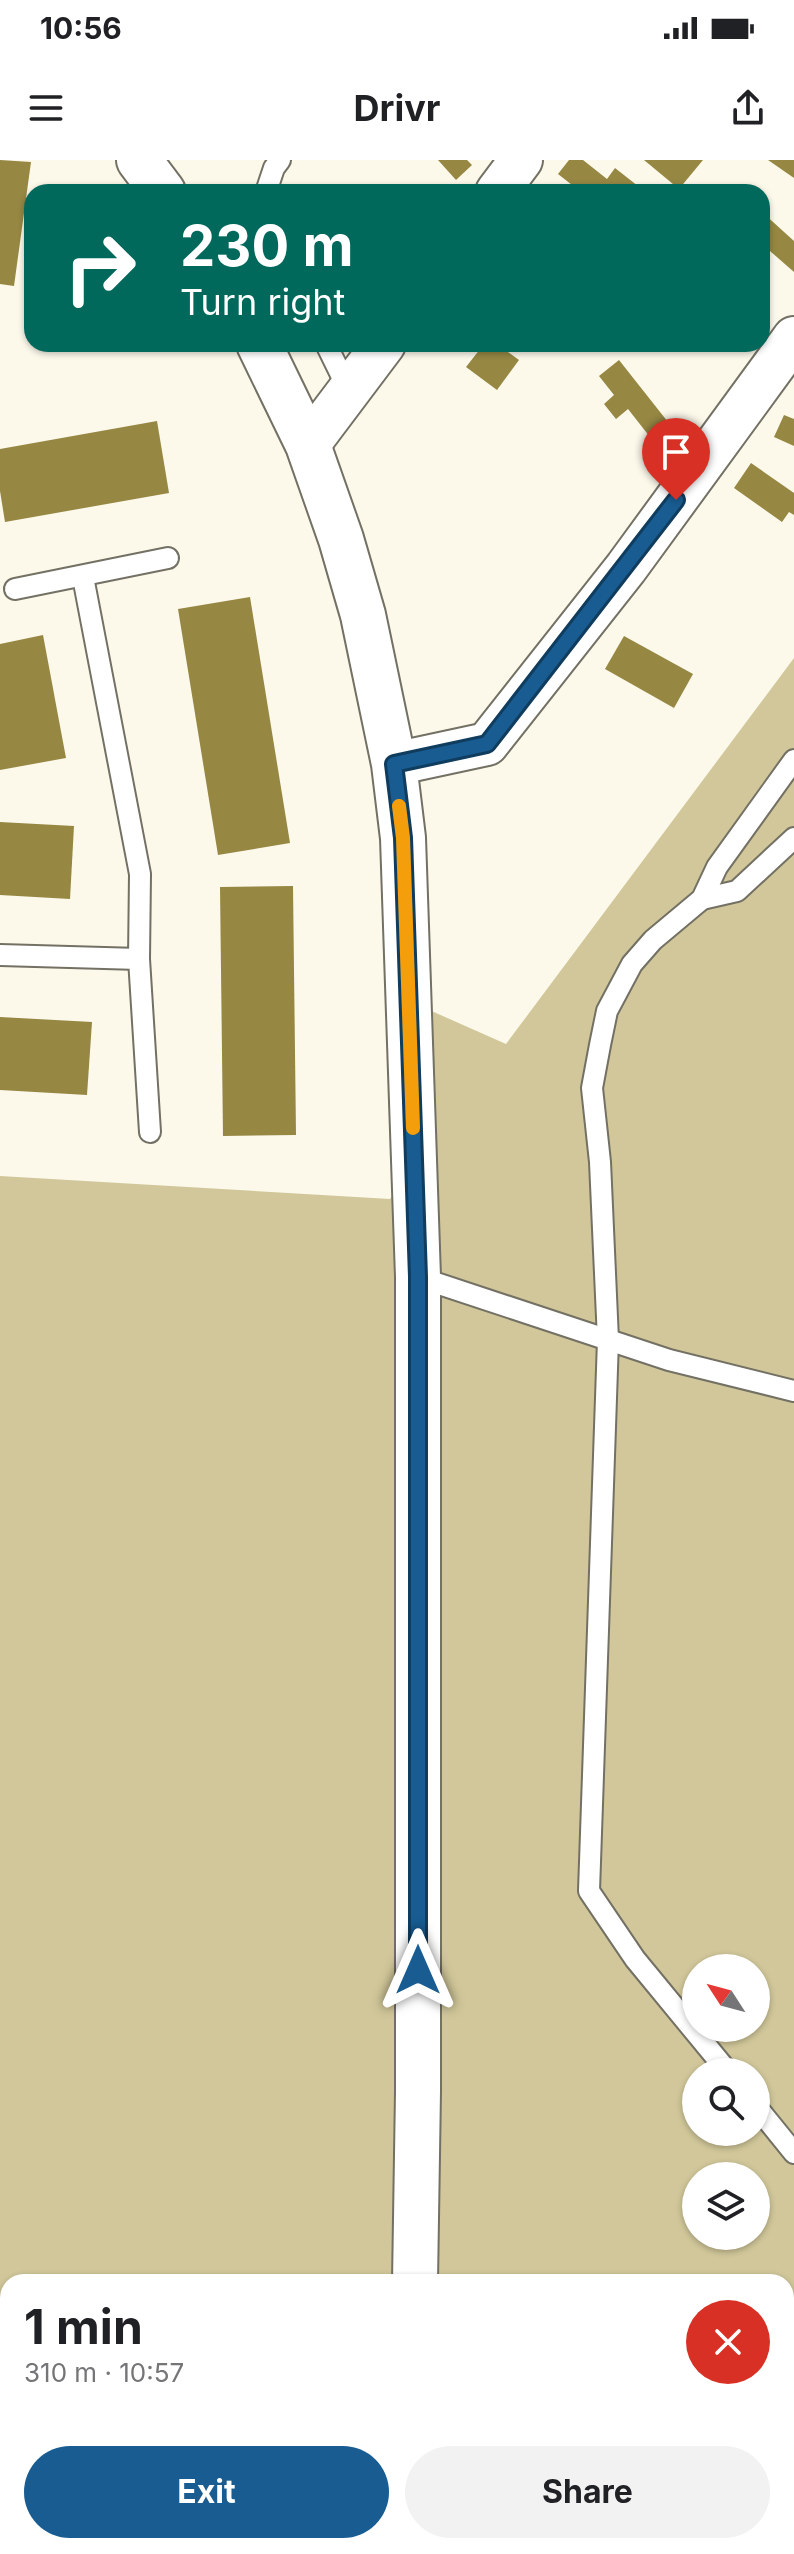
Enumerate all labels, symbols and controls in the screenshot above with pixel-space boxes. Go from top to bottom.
text: 10:56 [40,10,122,46]
icon: menu [24,86,68,130]
text: Drivr [354,86,440,130]
icon: share [726,86,770,130]
text: 230 m [180,212,354,280]
icon: right [48,216,152,320]
text: Turn right [180,280,345,324]
pin [642,418,710,500]
icon: arrive [654,430,698,474]
position arrow [376,1928,460,2012]
north arrow [682,1954,770,2042]
map controls [682,1954,770,2250]
button: search [682,2058,770,2146]
button: layers [682,2162,770,2250]
text: 1 min [24,2297,143,2356]
button: close [686,2300,770,2384]
text: 310 m · 10:57 [24,2357,184,2388]
button: Exit [24,2446,389,2538]
button: Share [405,2446,770,2538]

